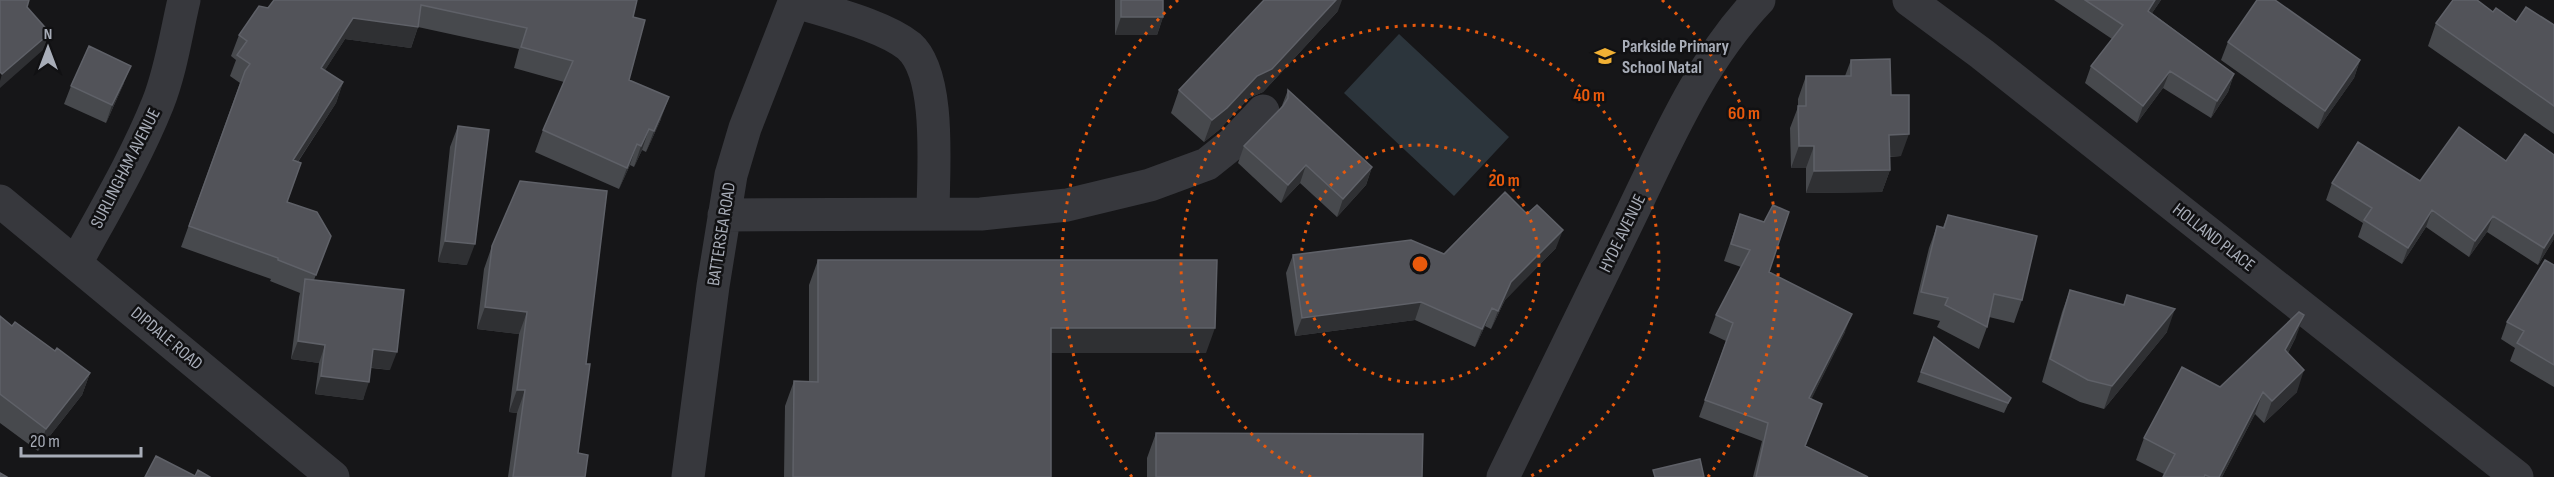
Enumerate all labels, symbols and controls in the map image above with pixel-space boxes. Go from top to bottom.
north arrow [18,18,78,78]
text: N [44,25,52,44]
place label: Parkside Primary School Natal [1622,36,1729,78]
school or university icon: Parkside Primary School Natal [1593,44,1617,68]
text: 40 m [1573,85,1605,106]
text: 60 m [1728,103,1760,124]
street label: SURLINGHAM AVENUE [86,105,165,232]
text: 20 m [1488,170,1520,191]
street label: BATTERSEA ROAD [703,181,740,287]
street label: HYDE AVENUE [1595,191,1650,276]
street label: HOLLAND PLACE [2169,199,2259,276]
centre of rings [1410,254,1430,274]
street label: DIPDALE ROAD [127,302,207,374]
scale bar [21,420,141,458]
text: 20 m [30,431,60,452]

